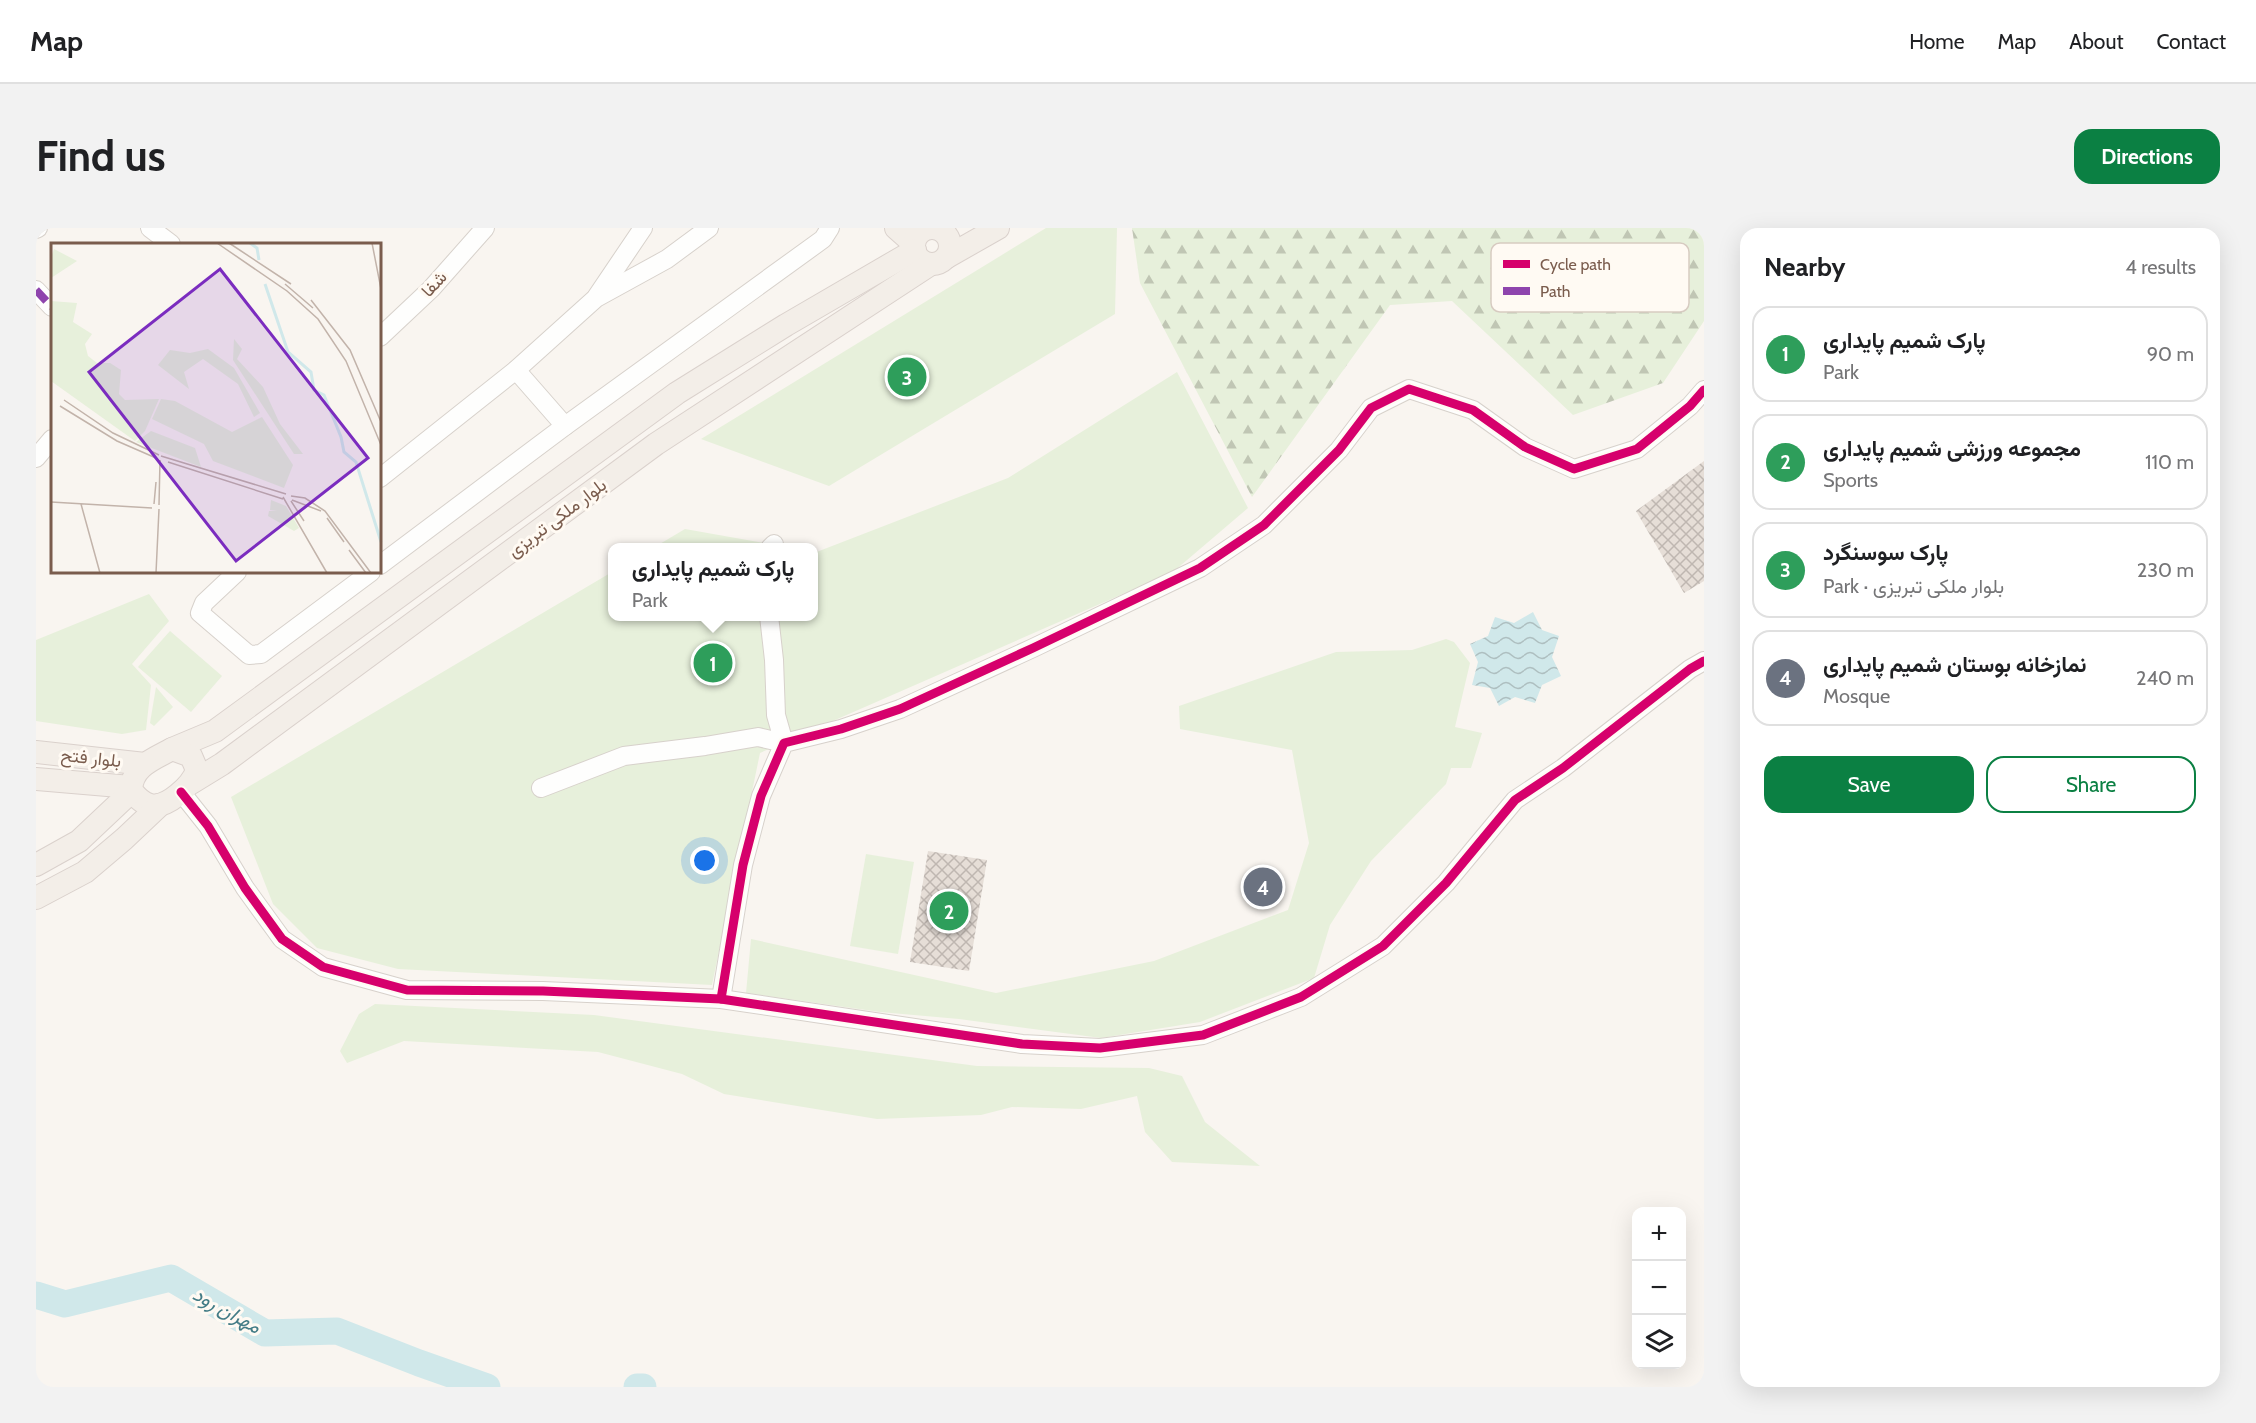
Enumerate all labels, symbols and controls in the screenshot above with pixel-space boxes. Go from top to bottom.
text: Map [30,24,83,58]
text: Home [1909,29,1965,54]
text: Map [1998,29,2036,54]
text: About [2069,29,2123,54]
text: Contact [2156,29,2226,54]
button: Directions [2074,129,2220,184]
text: Find us [36,130,165,182]
inset map [51,243,381,573]
legend [1491,243,1689,312]
text: Nearby [1764,251,1845,283]
text: Cycle path [1540,255,1611,274]
text: 4 results [2125,255,2196,279]
street label: شفا [416,266,452,302]
text: Path [1540,282,1571,301]
text: پارک شمیم پایداری [1823,327,1986,354]
text: 1 [1782,342,1789,366]
text: 90 m [2147,342,2194,366]
pin: 3 [888,354,926,400]
text: Park [1823,360,1859,384]
text: مجموعه ورزشی شمیم پایداری [1823,435,2081,462]
text: 2 [1780,450,1791,474]
text: 110 m [2145,450,2194,474]
text: Sports [1823,468,1878,492]
street label: بلوار ملکى تبریزى [503,474,611,562]
text: پارک سوسنگرد [1823,539,1948,566]
popup [608,543,818,621]
text: پارک شمیم پایداری [632,555,794,582]
text: 3 [1780,558,1791,582]
text: 230 m [2137,558,2194,582]
text: Park · بلوار ملکى تبریزى [1823,574,2004,598]
text: Park [632,588,668,612]
pin: 1 [694,640,732,686]
text: نمازخانه بوستان شمیم پایداری [1823,651,2086,678]
text: 4 [1779,666,1792,690]
text: 240 m [2136,666,2194,690]
text: Mosque [1823,684,1890,708]
street label: بلوار فتح [60,744,122,773]
button: Save [1764,756,1974,813]
button: Share [1986,756,2196,813]
your location [690,846,719,875]
pin: 4 [1244,864,1282,910]
pin: 2 [930,888,968,934]
map controls [1632,1207,1686,1369]
button: + [1632,1207,1686,1261]
button: − [1632,1261,1686,1315]
water label: مهران رود [188,1282,266,1340]
button: layers [1632,1315,1686,1369]

